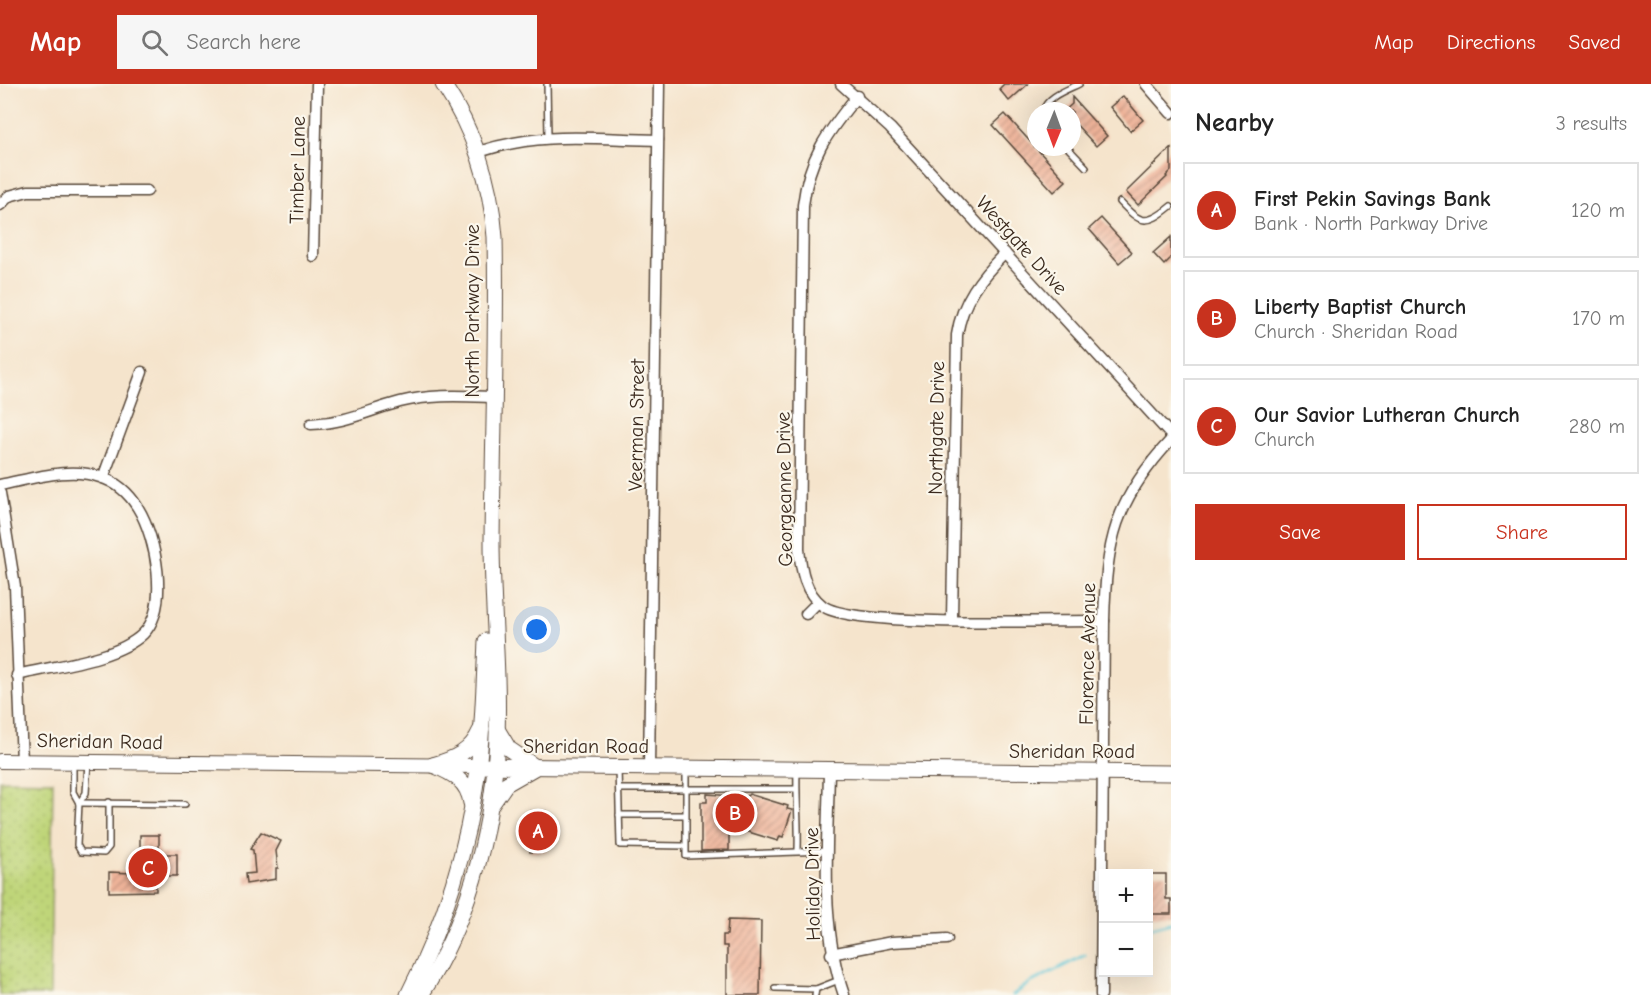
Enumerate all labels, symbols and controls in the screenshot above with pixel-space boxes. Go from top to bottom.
search box [117,15,537,69]
text: Map [30,26,81,58]
icon: search [138,26,171,59]
text: Search here [186,29,301,55]
text: Map [1374,30,1414,54]
text: Directions [1447,30,1536,54]
text: Saved [1569,30,1621,54]
north arrow [1027,102,1081,156]
text: Nearby [1195,108,1274,138]
text: 3 results [1556,112,1627,135]
street label: Timber Lane [285,116,310,224]
text: First Pekin Savings Bank [1254,186,1491,212]
street label: Westgate Drive [971,191,1072,300]
text: A [1211,199,1222,222]
text: 120 m [1571,199,1625,222]
text: Bank · North Parkway Drive [1254,212,1488,235]
street label: North Parkway Drive [461,224,484,398]
text: Liberty Baptist Church [1254,294,1466,320]
text: B [1210,307,1223,330]
text: 170 m [1572,307,1625,330]
text: Church · Sheridan Road [1254,320,1458,343]
street label: Veerman Street [624,357,649,491]
street label: Northgate Drive [924,361,949,495]
text: Our Savior Lutheran Church [1254,402,1520,428]
street label: Georgeanne Drive [772,411,797,567]
text: C [1210,415,1223,438]
text: 280 m [1569,415,1625,438]
text: Church [1254,428,1315,451]
button: Save [1195,504,1405,560]
button: Share [1417,504,1627,560]
street label: Florence Avenue [1075,583,1100,725]
your location [522,615,551,644]
street label: Sheridan Road [37,729,163,754]
street label: Sheridan Road [523,735,649,758]
street label: Sheridan Road [1009,740,1135,763]
pin: B [716,790,754,836]
pin: A [518,808,558,854]
street label: Holiday Drive [800,827,825,941]
pin: C [128,846,168,890]
map controls [1099,869,1153,977]
button: + [1099,869,1153,923]
button: − [1099,923,1153,977]

